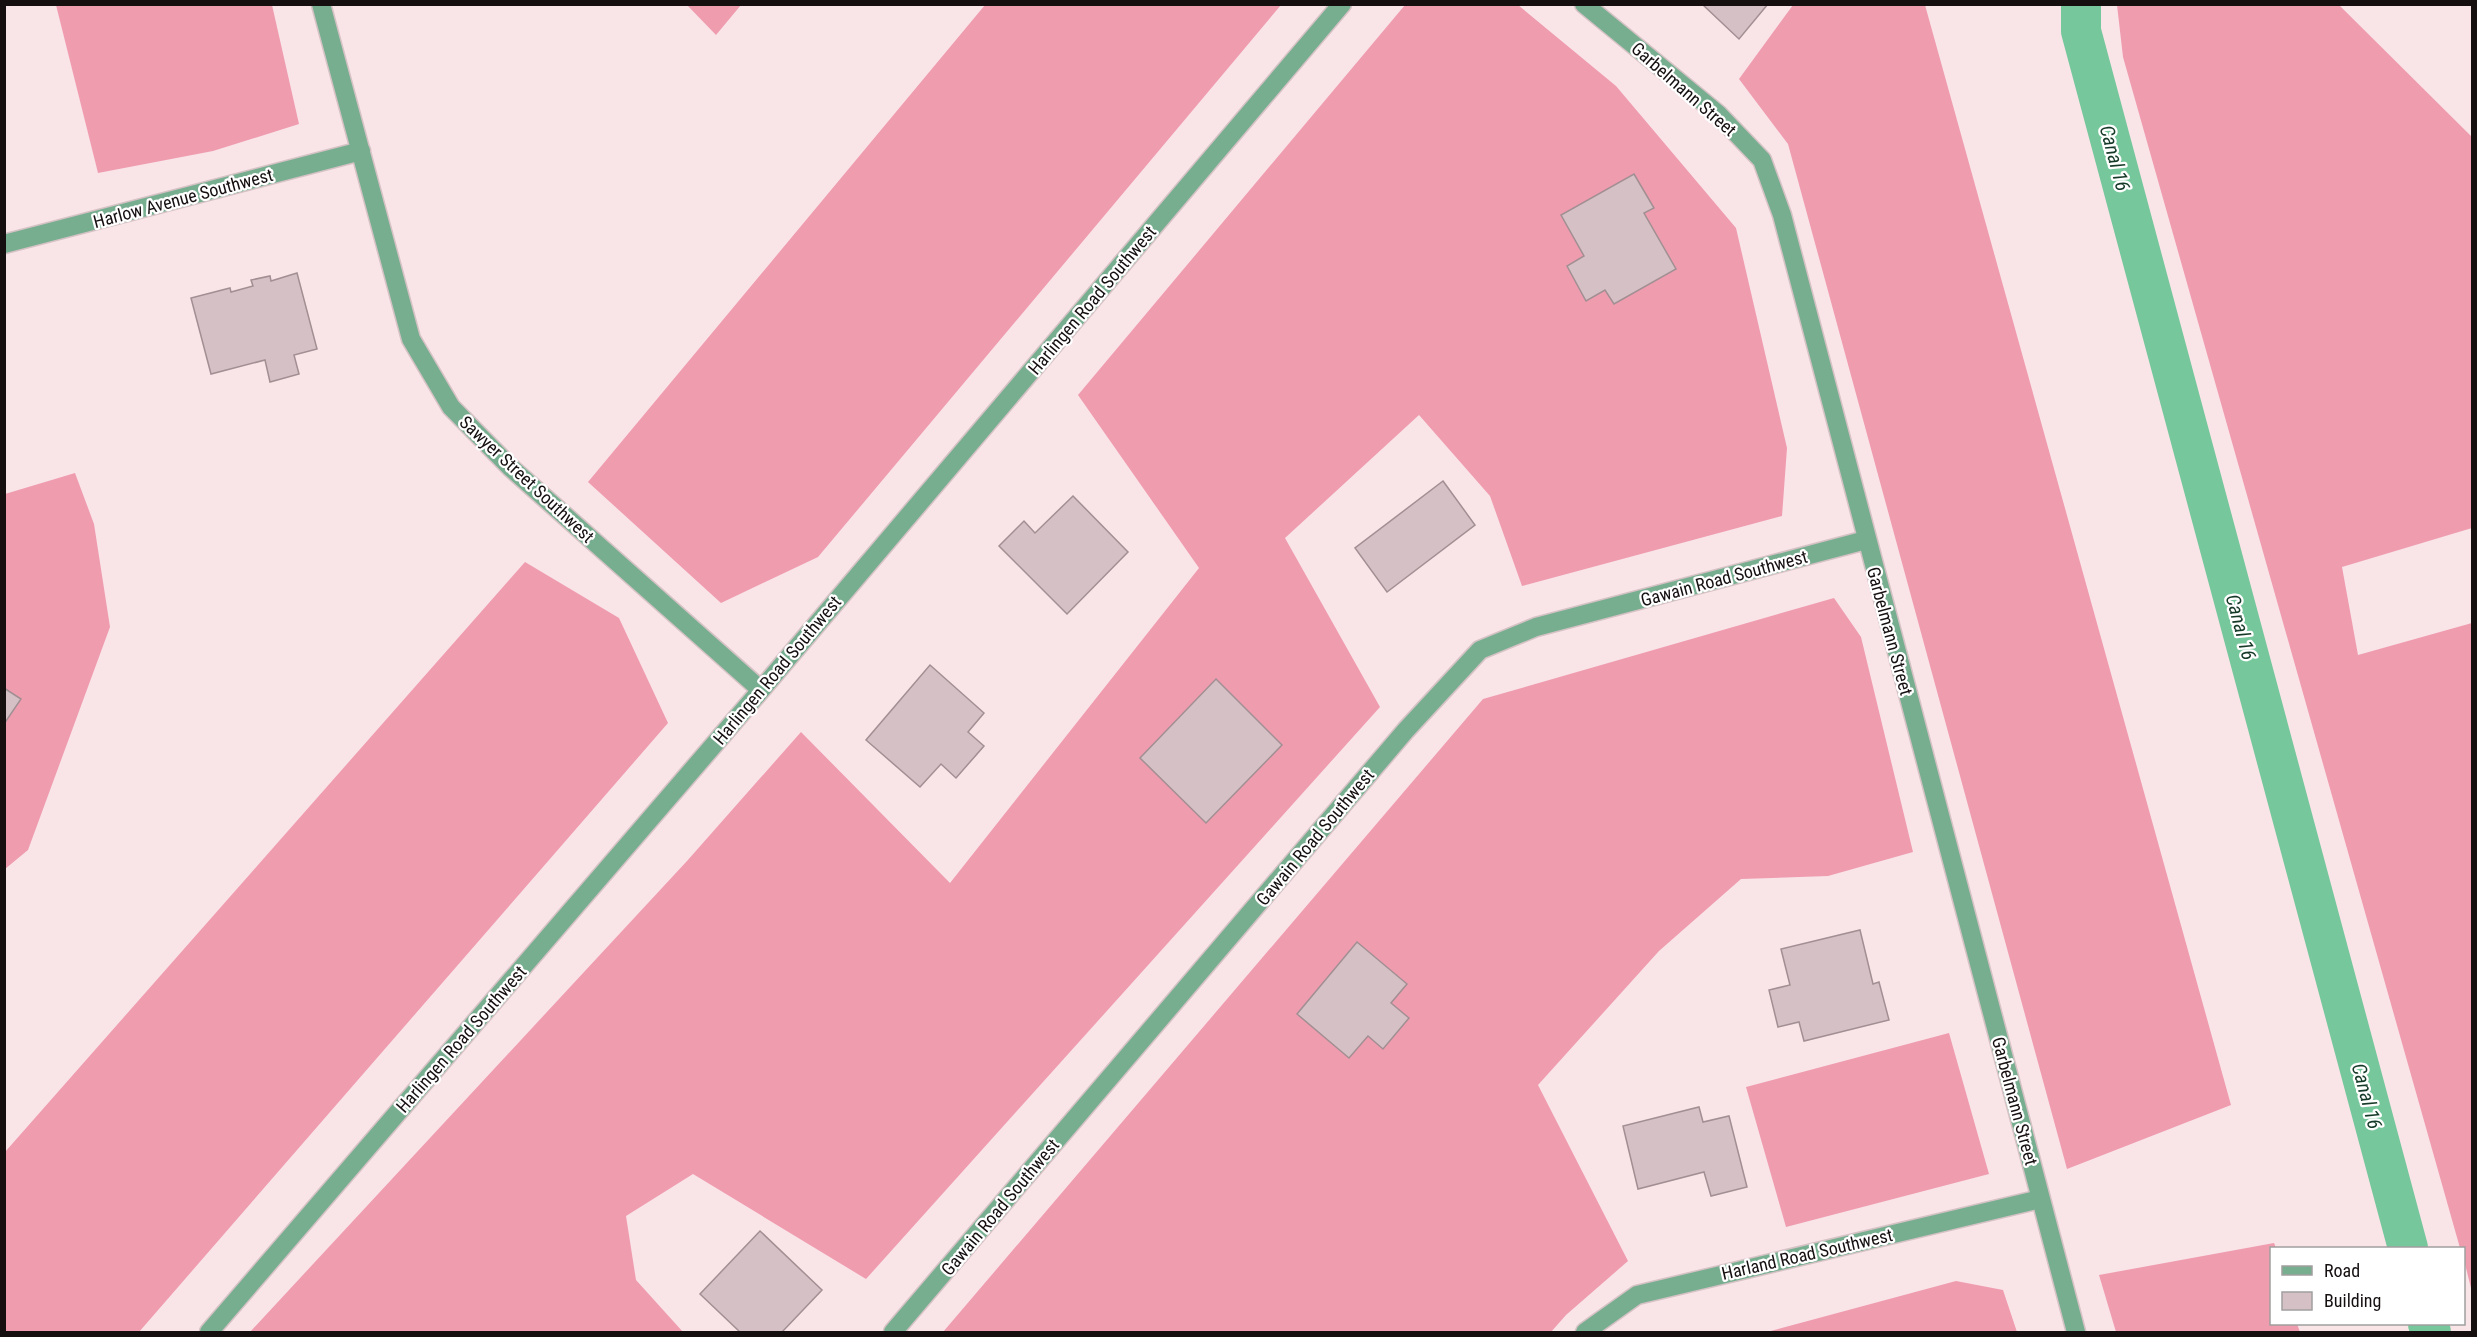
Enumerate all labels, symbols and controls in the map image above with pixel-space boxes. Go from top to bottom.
street label: Garbelmann Street [1627,38,1741,140]
water label: Canal 16 [2095,122,2135,194]
street label: Harlow Avenue Southwest [91,164,275,232]
street label: Harlingen Road Southwest [1024,221,1160,379]
street label: Sawyer Street Southwest [455,411,599,547]
street label: Gawain Road Southwest [1638,546,1810,610]
street label: Garbelmann Street [1863,564,1917,698]
street label: Harlingen Road Southwest [709,591,845,749]
water label: Canal 16 [2221,591,2261,663]
street label: Gawain Road Southwest [1252,765,1378,909]
street label: Harlingen Road Southwest [392,961,530,1117]
street label: Garbelmann Street [1988,1034,2042,1168]
water label: Canal 16 [2347,1060,2387,1132]
street label: Gawain Road Southwest [937,1135,1063,1279]
street label: Harland Road Southwest [1719,1224,1895,1284]
legend [2270,1247,2465,1325]
text: Road [2324,1260,2360,1281]
text: Building [2324,1290,2381,1311]

